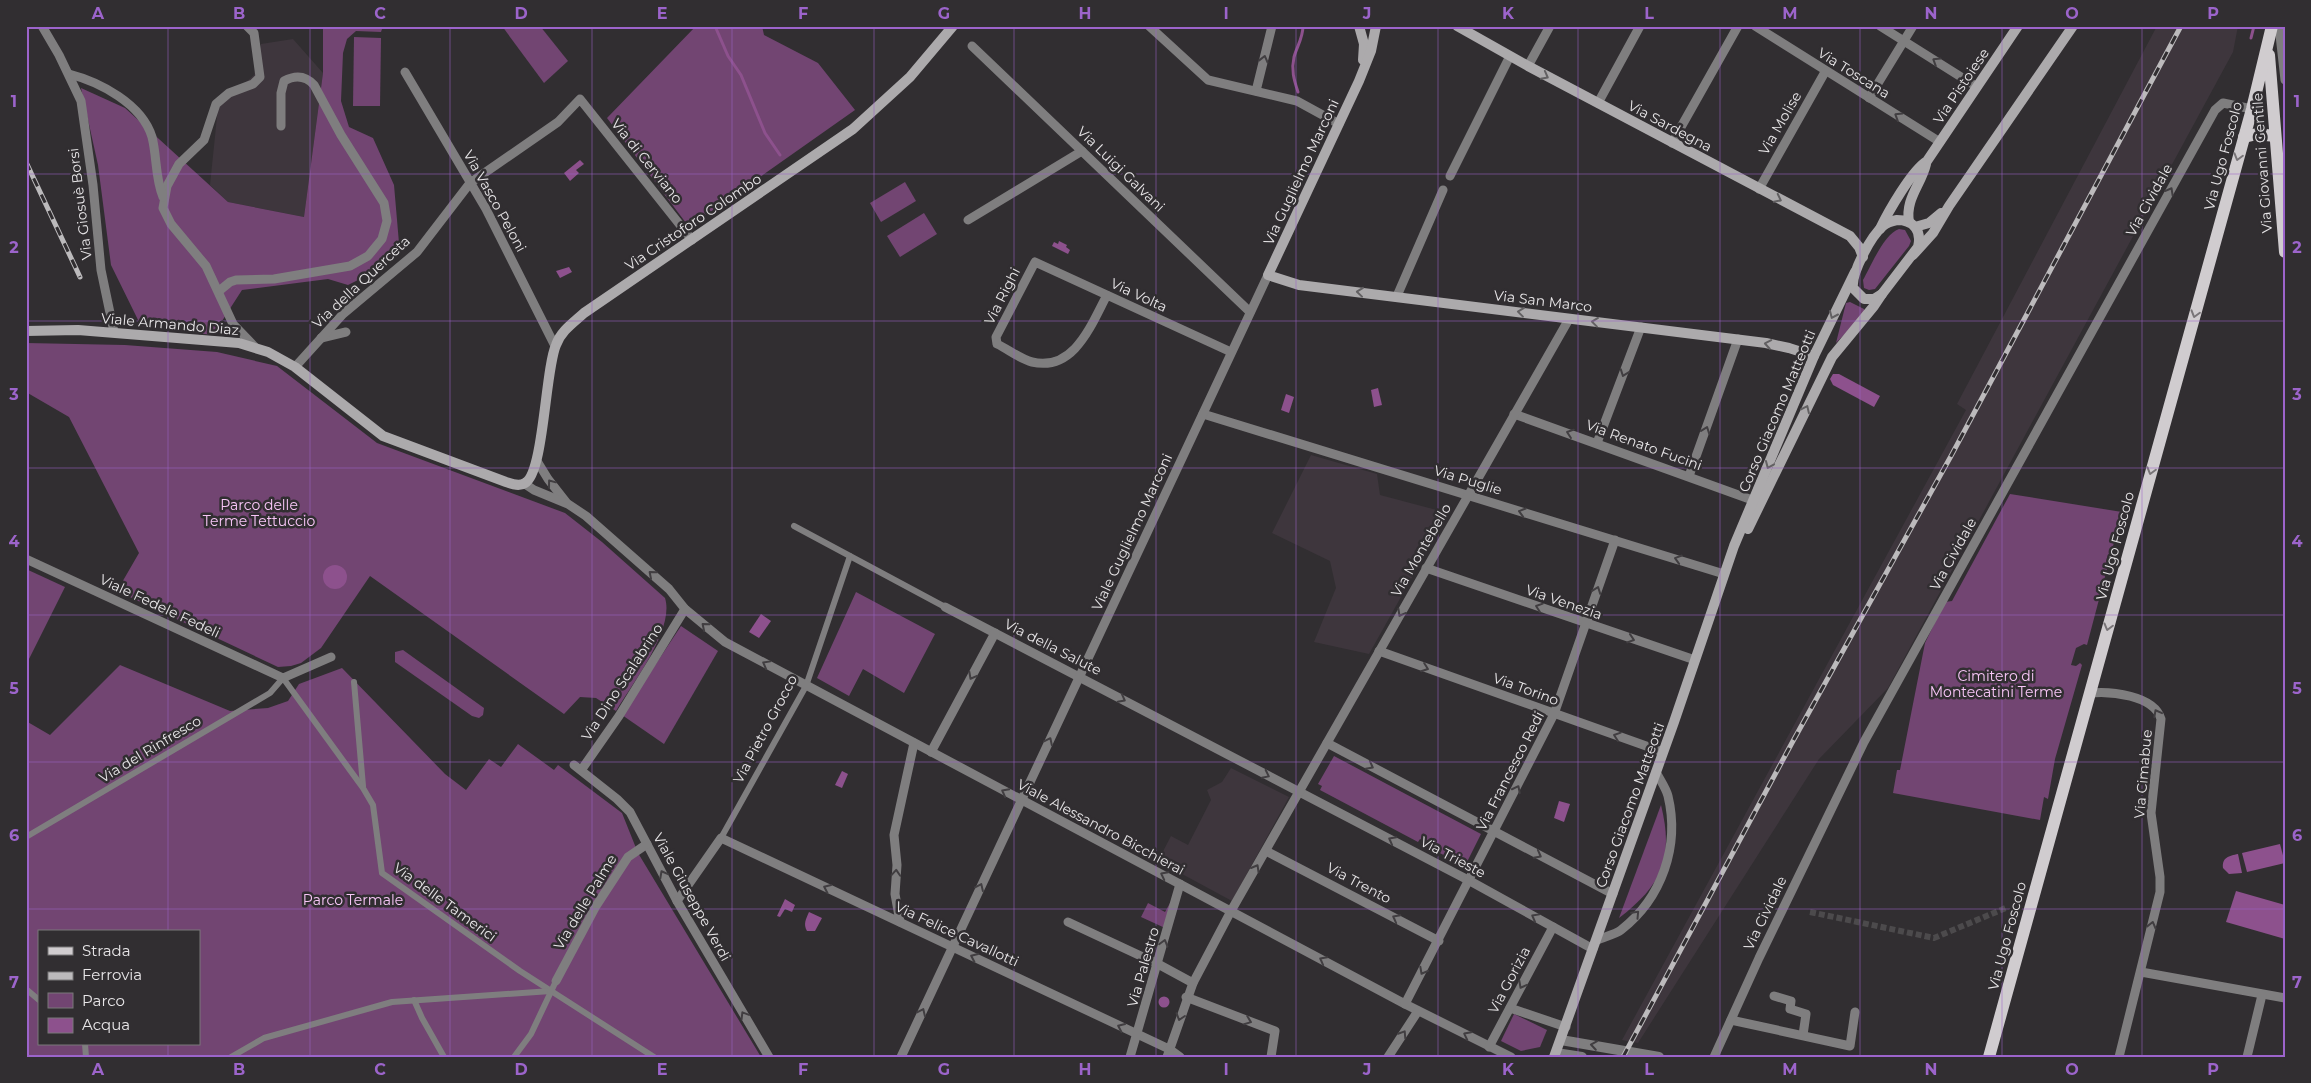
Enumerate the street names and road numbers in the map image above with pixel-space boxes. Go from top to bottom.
street label: Via Toscana [1814,44,1894,102]
street label: Via Pistoiese [1929,45,1993,127]
street label: Via Molise [1755,88,1805,158]
street label: Via Giovanni Gentile [2248,92,2276,234]
street label: Via Guglielmo Marconi [1259,96,1343,248]
street label: Via Sardegna [1625,96,1715,156]
street label: Via Ugo Foscolo [2200,100,2246,212]
street label: Via di Cerviano [607,115,687,207]
street label: Via Luigi Galvani [1073,123,1169,215]
street label: Via Giosuè Borsi [64,147,96,261]
street label: Via Vasco Peloni [460,147,530,255]
street label: Via Cividale [2122,161,2176,239]
street label: Via Cristoforo Colombo [621,169,765,274]
street label: Via della Querceta [308,232,414,332]
street label: Via Righi [980,264,1024,328]
street label: Via Volta [1108,274,1170,316]
street label: Via San Marco [1493,286,1593,316]
street label: Viale Armando Diaz [100,309,240,339]
street label: Corso Giacomo Matteotti [1735,327,1819,495]
street label: Via Renato Fucini [1584,416,1704,474]
street label: Viale Guglielmo Marconi [1088,451,1176,613]
street label: Via Puglie [1432,461,1504,499]
street label: Via Ugo Foscolo [2092,490,2138,602]
street label: Via Montebello [1387,500,1455,600]
street label: Via Cividale [1926,515,1980,593]
street label: Viale Fedele Fedeli [97,570,223,642]
street label: Via Venezia [1523,581,1605,623]
street label: Via della Salute [1001,615,1105,679]
street label: Via Dino Scalabrino [577,620,667,744]
street label: Via Torino [1491,669,1562,709]
street label: Via Pietro Grocco [729,671,801,786]
street label: Via Francesco Redi [1472,708,1548,834]
street label: Via del Rinfresco [96,711,205,787]
street label: Corso Giacomo Matteotti [1592,720,1668,890]
street label: Via Cimabue [2130,729,2156,819]
street label: Viale Alessandro Bicchierai [1014,775,1188,879]
street label: Viale Giuseppe Verdi [649,830,735,964]
street label: Via Trieste [1417,832,1489,882]
street label: Via delle Palme [549,851,621,953]
street label: Via Trento [1324,858,1395,908]
street label: Via delle Tamerici [390,859,500,945]
street label: Via Cividale [1739,873,1791,953]
street label: Via Ugo Foscolo [1984,880,2030,992]
street label: Via Felice Cavallotti [892,897,1022,971]
street label: Via Palestro [1123,925,1163,1009]
street label: Via Gorizia [1484,943,1534,1017]

